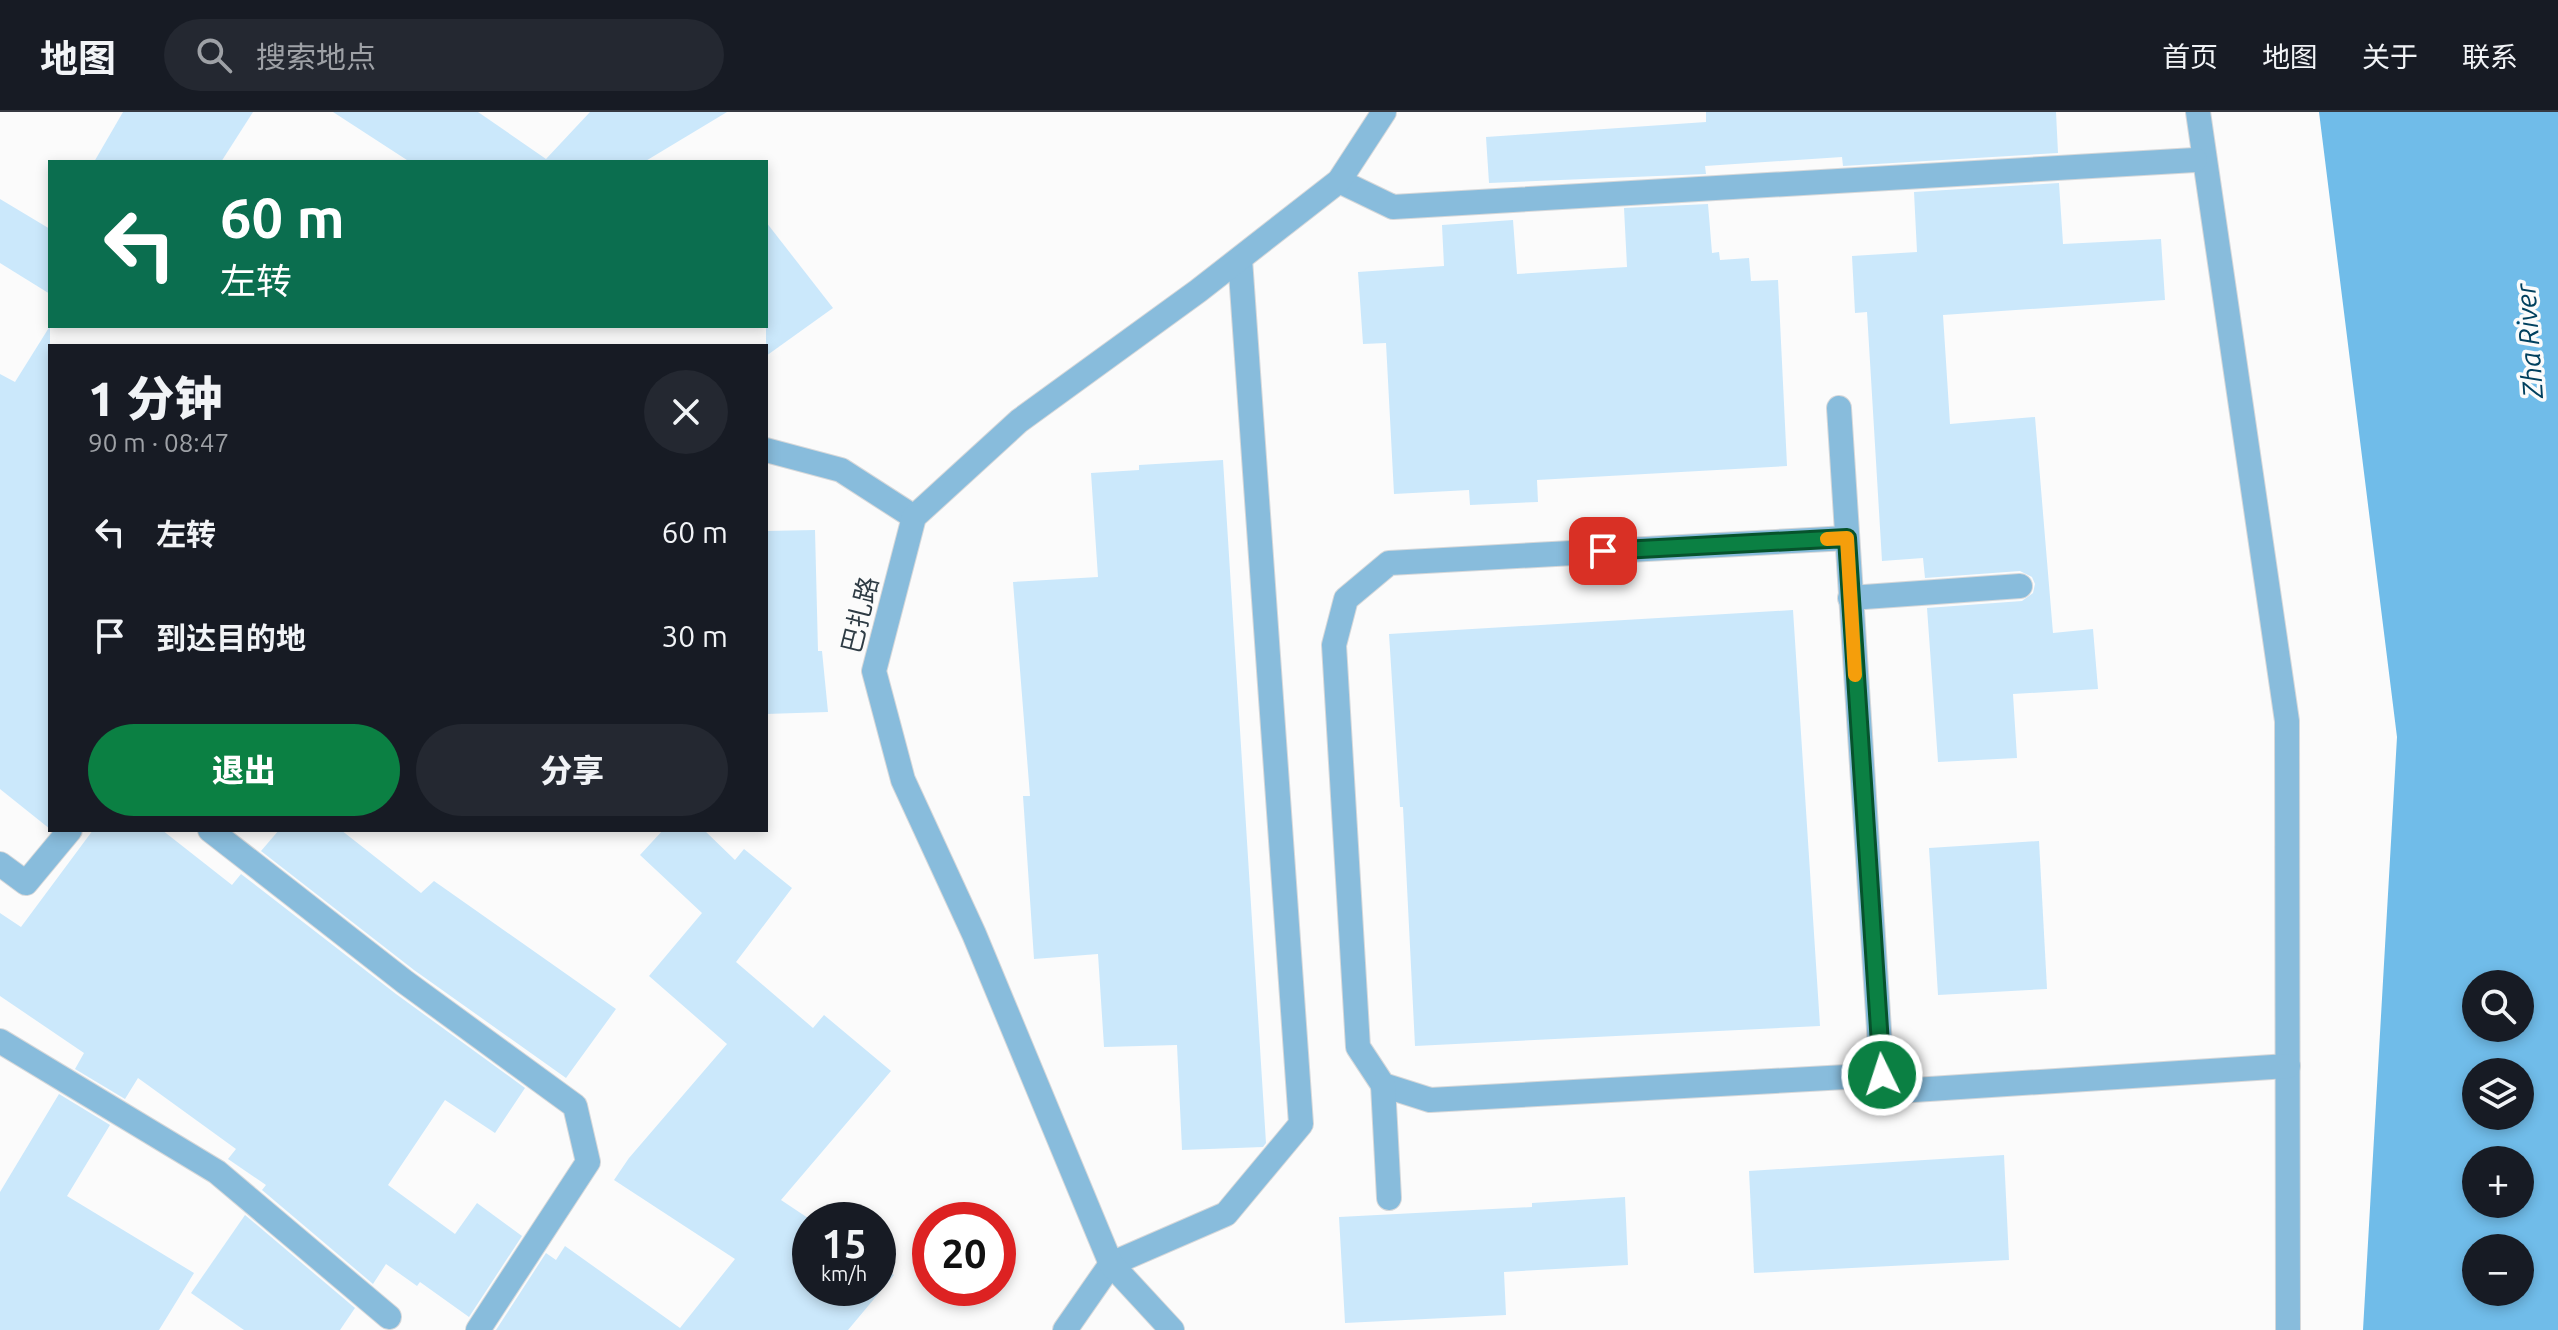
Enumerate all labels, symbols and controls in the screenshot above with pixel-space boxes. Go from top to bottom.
search box [164,19,724,91]
icon: search [192,33,236,77]
text: 地图 [40,37,116,79]
text: 搜索地点 [256,40,376,74]
text: 首页 [2162,41,2218,72]
text: 地图 [2262,41,2318,72]
text: 关于 [2362,41,2418,72]
text: 联系 [2462,41,2518,72]
text: 60 m [220,186,345,249]
icon: left [88,192,192,296]
text: 左转 [220,260,292,301]
water label: Zha River [2509,281,2548,401]
button: close [644,370,728,454]
text: 1 分钟 [88,371,223,425]
text: 90 m · 08:47 [88,428,229,457]
icon: left [88,510,132,554]
text: 60 m [661,515,728,549]
text: 左转 [156,517,216,551]
pin [1569,517,1637,585]
icon: arrive [1581,529,1625,573]
street label: 巴扎路 [836,574,883,656]
icon: arrive [88,614,132,658]
text: 30 m [661,619,728,653]
text: 到达目的地 [156,621,306,655]
button: 退出 [88,724,400,816]
button: 分享 [416,724,728,816]
map controls [2462,970,2534,1306]
button: search [2462,970,2534,1042]
position arrow [1840,1033,1924,1117]
button: layers [2462,1058,2534,1130]
button: + [2462,1146,2534,1218]
speed limit sign: 20 [912,1202,1016,1306]
text: 15 [821,1221,867,1266]
button: − [2462,1234,2534,1306]
text: km/h [821,1262,867,1285]

